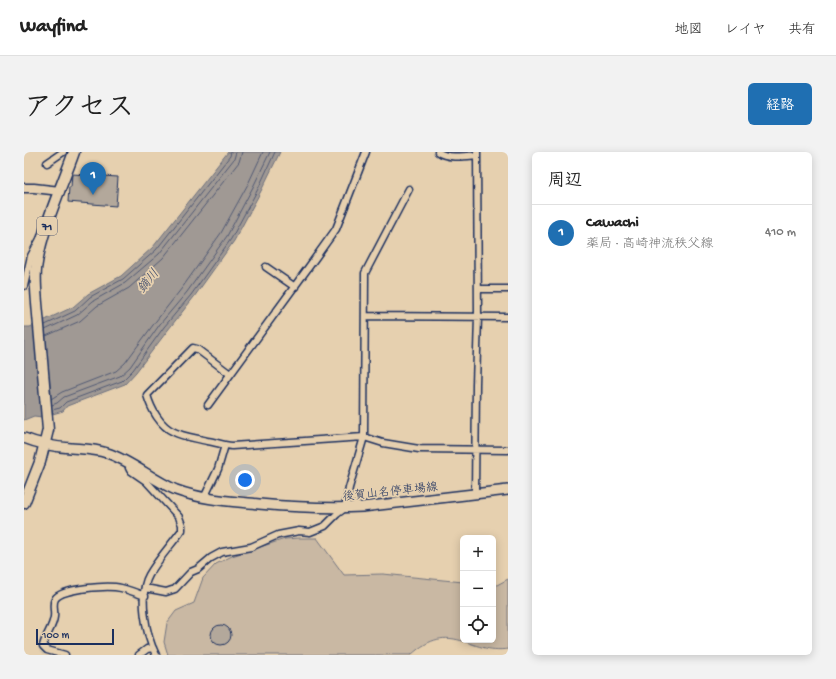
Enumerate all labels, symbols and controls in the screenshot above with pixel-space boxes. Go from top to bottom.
text: Wayfind [20,16,86,39]
text: 地図 [675,22,703,39]
text: レイヤ [725,22,766,39]
text: 共有 [788,22,816,39]
button: 経路 [748,83,812,125]
text: アクセス [24,93,134,126]
pin: 1 [80,162,106,195]
text: 周辺 [548,172,582,192]
text: Cawachi [586,214,639,232]
road number: 71 [37,217,57,235]
text: 1 [558,225,564,240]
text: 410 m [765,225,796,240]
text: 薬局 · 高崎神流秩父線 [586,237,713,252]
water label: 鏑川 [134,266,163,296]
your location [235,470,255,490]
street label: 後賀山名停車場線 [342,480,439,505]
map controls [460,535,496,643]
button: + [460,535,496,571]
button: − [460,571,496,607]
button: locate [460,607,496,643]
scale bar [36,627,114,646]
text: 100 m [42,630,69,642]

